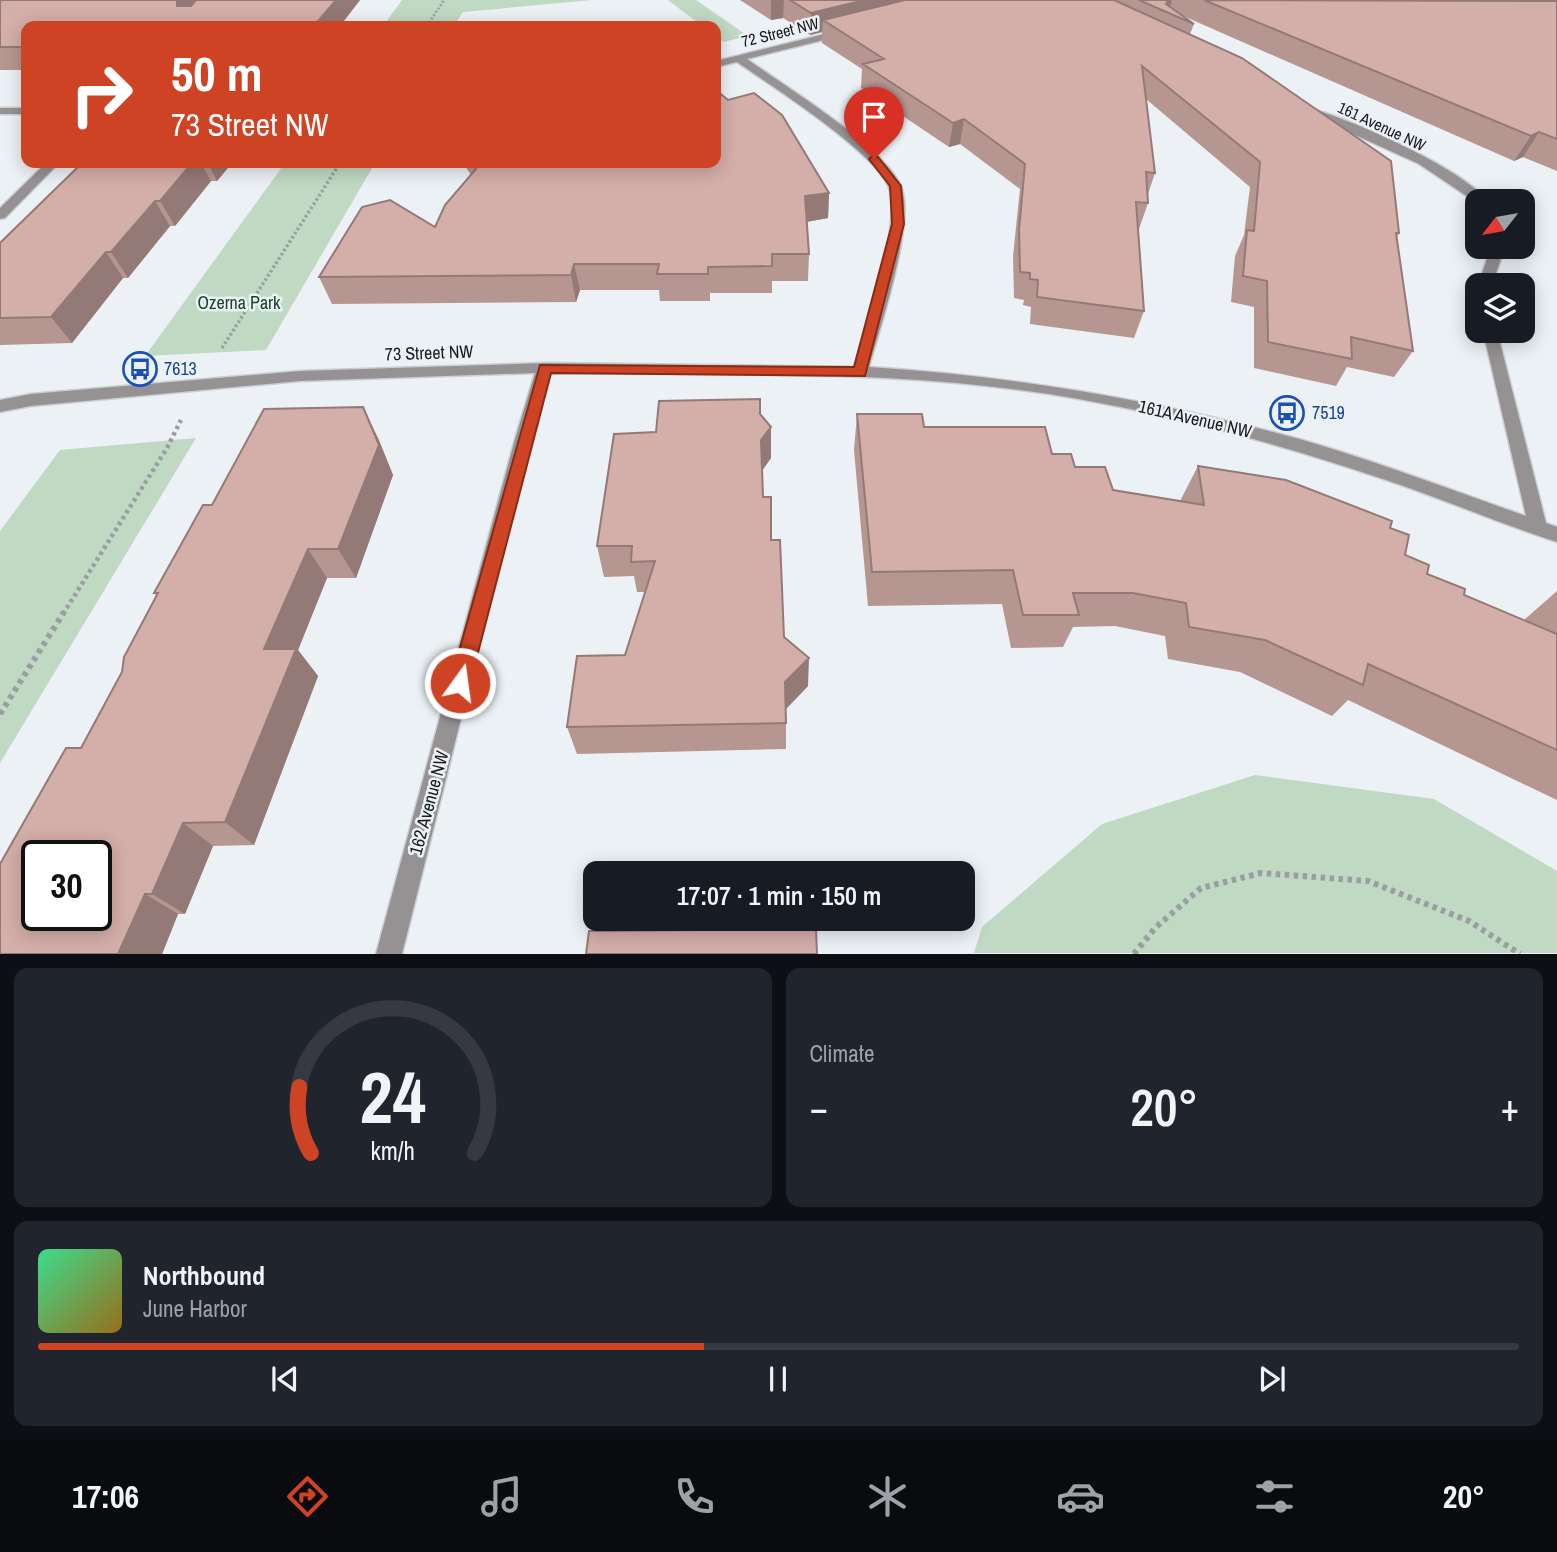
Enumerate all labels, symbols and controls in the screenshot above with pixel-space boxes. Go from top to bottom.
street label: 72 Street NW [739,12,821,52]
text: 50 m [171,40,263,106]
icon: right [56,49,147,140]
pin [844,87,904,159]
street label: 161 Avenue NW [1334,96,1430,156]
icon: arrive [855,98,893,136]
text: 73 Street NW [171,103,329,146]
north arrow [1465,189,1535,259]
map controls [1465,189,1535,343]
button: layers [1465,273,1535,343]
park label: Ozerna Park [198,290,281,315]
street label: 73 Street NW [384,338,474,367]
bus stop icon: 7613 [121,350,159,388]
place label: 7613 [164,356,197,381]
street label: 161A Avenue NW [1136,393,1254,444]
bus stop icon: 7519 [1268,394,1306,432]
place label: 7519 [1312,400,1345,425]
position arrow [423,646,497,720]
street label: 162 Avenue NW [403,748,454,858]
speed limit sign: 30 [21,840,112,931]
text: 17:07 · 1 min · 150 m [677,878,881,913]
text: Climate [810,1038,874,1069]
text: 24 [360,1049,426,1147]
text: 20° [1130,1072,1198,1142]
text: − [810,1082,828,1133]
text: + [1501,1082,1519,1133]
text: km/h [371,1134,415,1168]
text: Northbound [143,1258,265,1293]
text: June Harbor [143,1293,247,1324]
icon: previous [266,1360,304,1398]
icon: pause [759,1360,797,1398]
icon: next [1253,1360,1291,1398]
icon: directions [283,1472,332,1521]
icon: music [477,1472,526,1521]
icon: phone [670,1472,719,1521]
icon: climate [863,1472,912,1521]
icon: car [1056,1472,1105,1521]
icon: filters [1250,1472,1299,1521]
text: 17:06 [72,1475,139,1518]
text: 20° [1443,1475,1485,1518]

